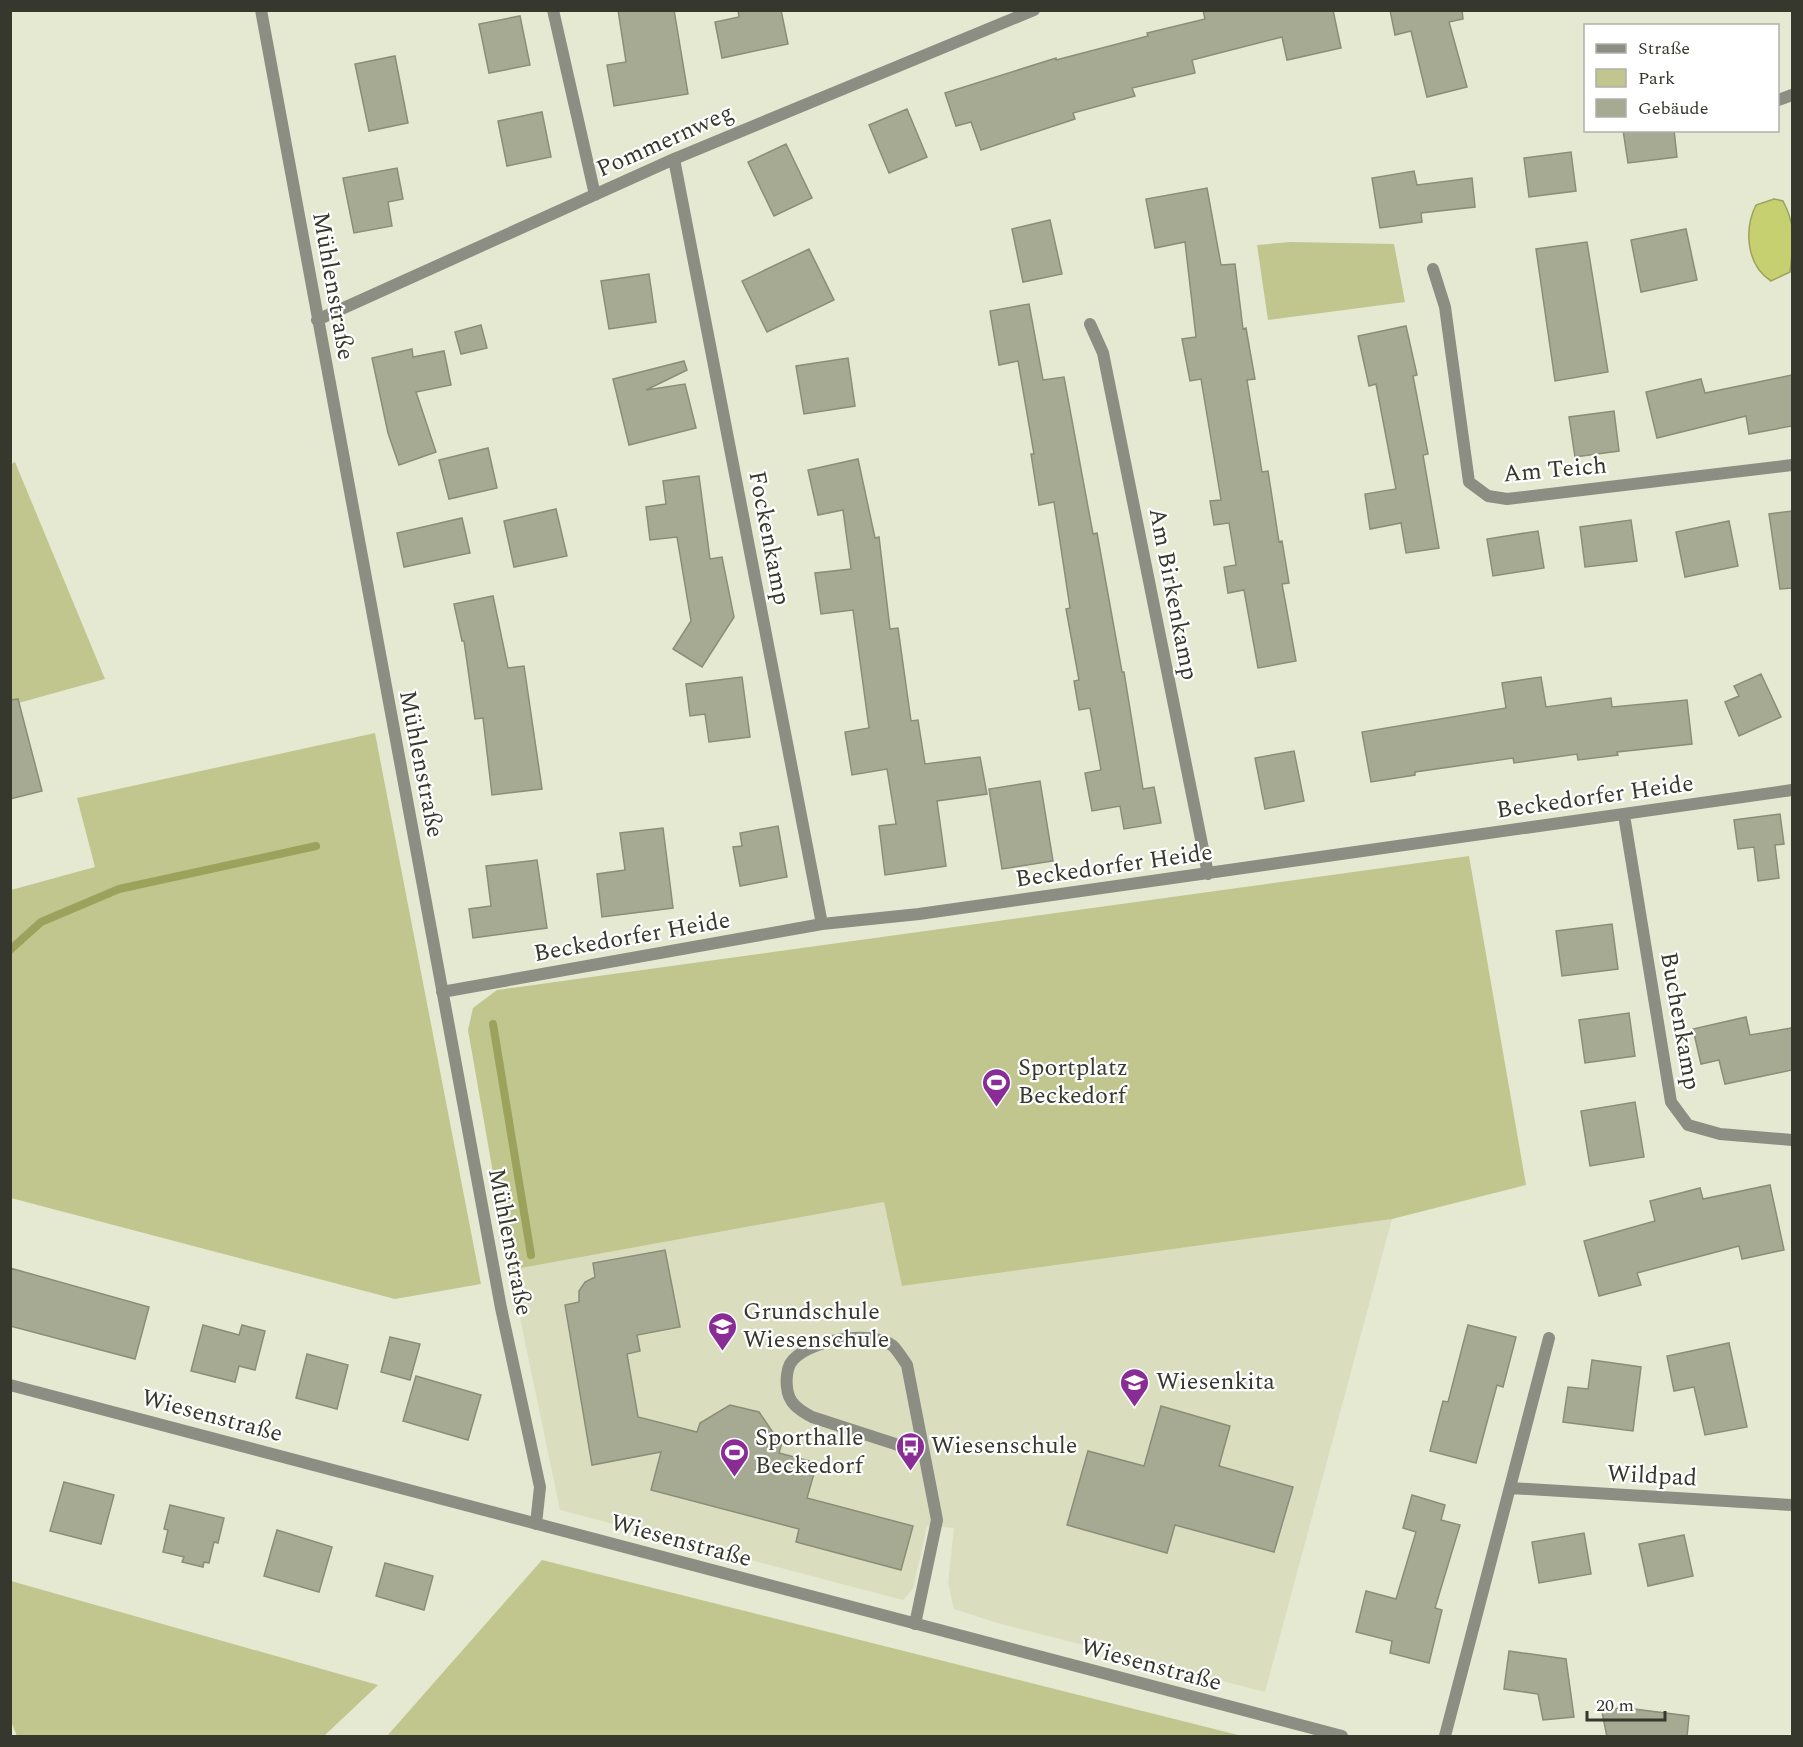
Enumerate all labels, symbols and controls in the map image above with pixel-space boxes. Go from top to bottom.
legend [1584,24,1779,132]
text: Straße [1638,35,1690,62]
text: Park [1638,65,1675,92]
street label: Pommernweg [591,95,739,187]
text: Gebäude [1638,95,1708,122]
street label: Mühlenstraße [302,209,364,363]
street label: Am Teich [1502,448,1609,492]
street label: Fockenkamp [738,468,800,608]
street label: Am Birkenkamp [1139,505,1207,683]
street label: Mühlenstraße [389,687,453,841]
street label: Beckedorfer Heide [1494,765,1696,829]
street label: Beckedorfer Heide [1013,834,1215,898]
street label: Beckedorfer Heide [531,902,733,972]
street label: Buchenkamp [1650,949,1710,1093]
place label: Sportplatz Beckedorf [1018,1050,1128,1114]
sports icon: Sportplatz Beckedorf [981,1066,1013,1108]
street label: Mühlenstraße [478,1165,542,1319]
place label: Grundschule Wiesenschule [743,1294,889,1358]
school or university icon: Grundschule Wiesenschule [706,1310,738,1352]
place label: Wiesenkita [1156,1364,1275,1400]
school or university icon: Wiesenkita [1119,1366,1151,1408]
street label: Wiesenstraße [137,1380,287,1452]
place label: Sporthalle Beckedorf [755,1420,865,1484]
place label: Wiesenschule [931,1428,1077,1464]
bus stop icon: Wiesenschule [894,1430,926,1472]
sports icon: Sporthalle Beckedorf [718,1436,750,1478]
street label: Wildpad [1606,1456,1698,1496]
street label: Wiesenstraße [606,1505,756,1577]
street label: Wiesenstraße [1076,1629,1226,1701]
scale bar [1587,1684,1665,1722]
text: 20 m [1596,1692,1634,1719]

